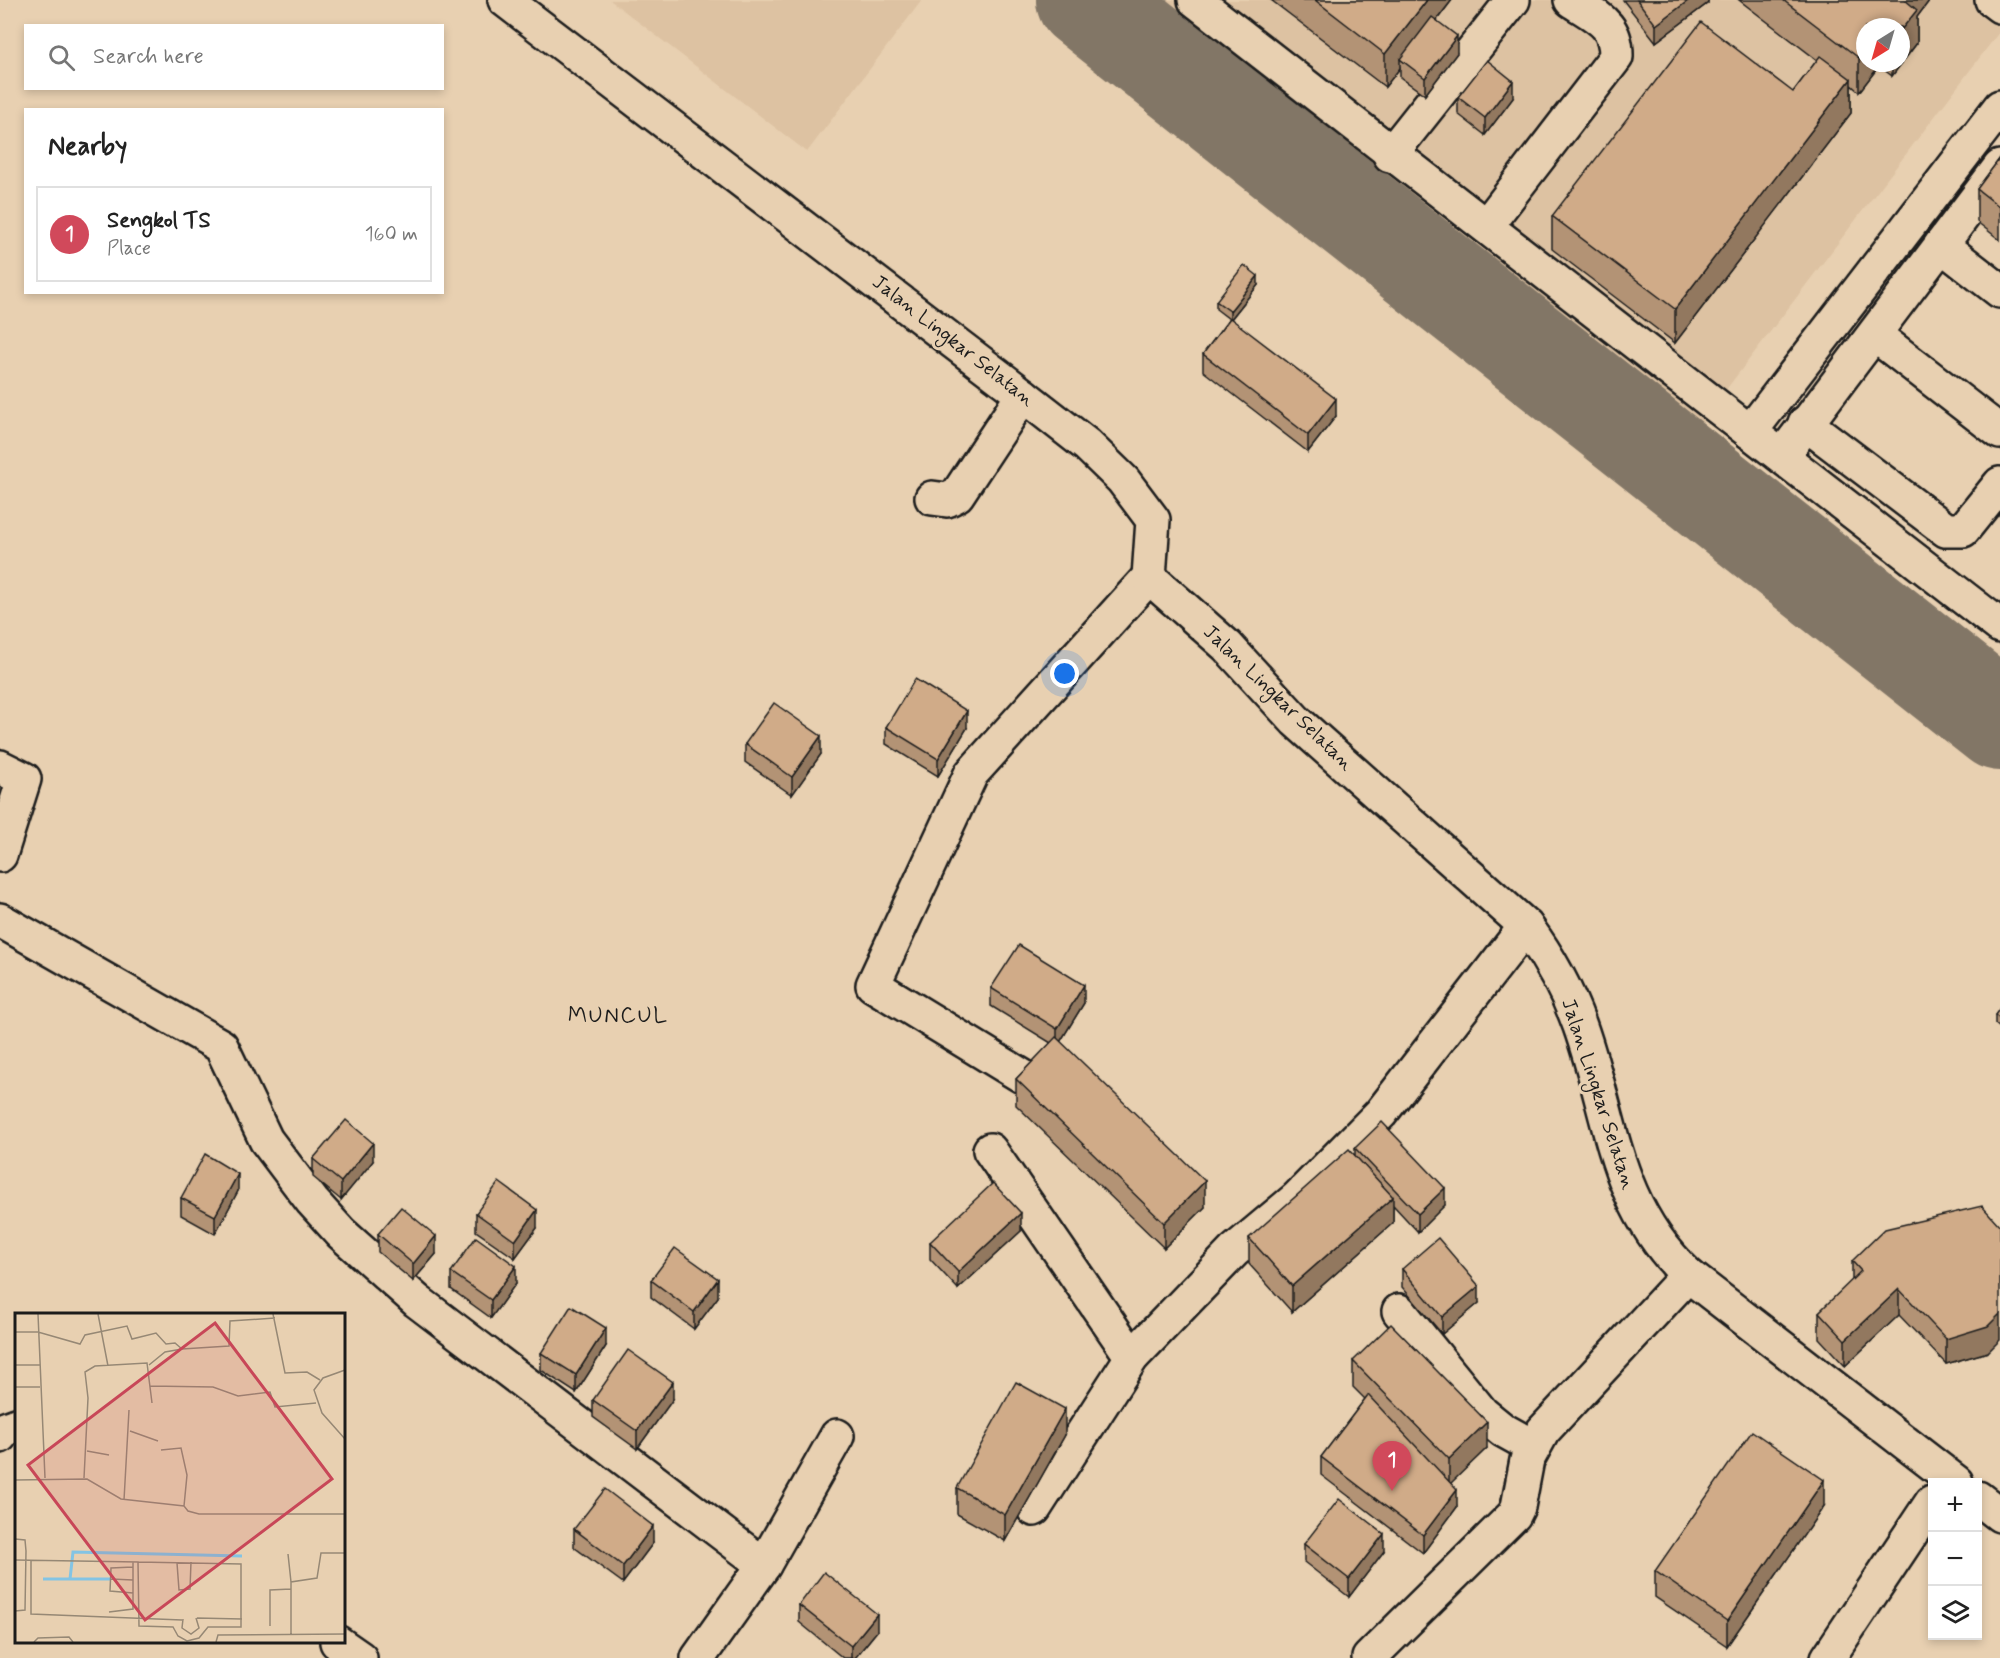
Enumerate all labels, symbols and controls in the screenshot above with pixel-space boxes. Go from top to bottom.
north arrow [1856,18,1910,72]
search box [24,24,444,90]
icon: search [45,41,78,74]
text: Search here [93,43,204,71]
text: Nearby [48,130,127,164]
text: Sengkol TS [107,207,211,235]
text: 1 [65,221,74,248]
text: 160 m [365,221,418,248]
text: Place [107,235,151,262]
street label: Jalan Lingkar Selatan [866,269,1040,414]
street label: Jalan Lingkar Selatan [1196,619,1359,778]
your location [1050,659,1079,688]
street label: Jalan Lingkar Selatan [1553,995,1642,1193]
district label: MUNCUL [568,1002,668,1030]
inset map [15,1313,345,1643]
pin: 1 [1372,1442,1412,1491]
map controls [1928,1478,1982,1640]
button: + [1928,1478,1982,1532]
button: − [1928,1532,1982,1586]
button: layers [1928,1586,1982,1640]

